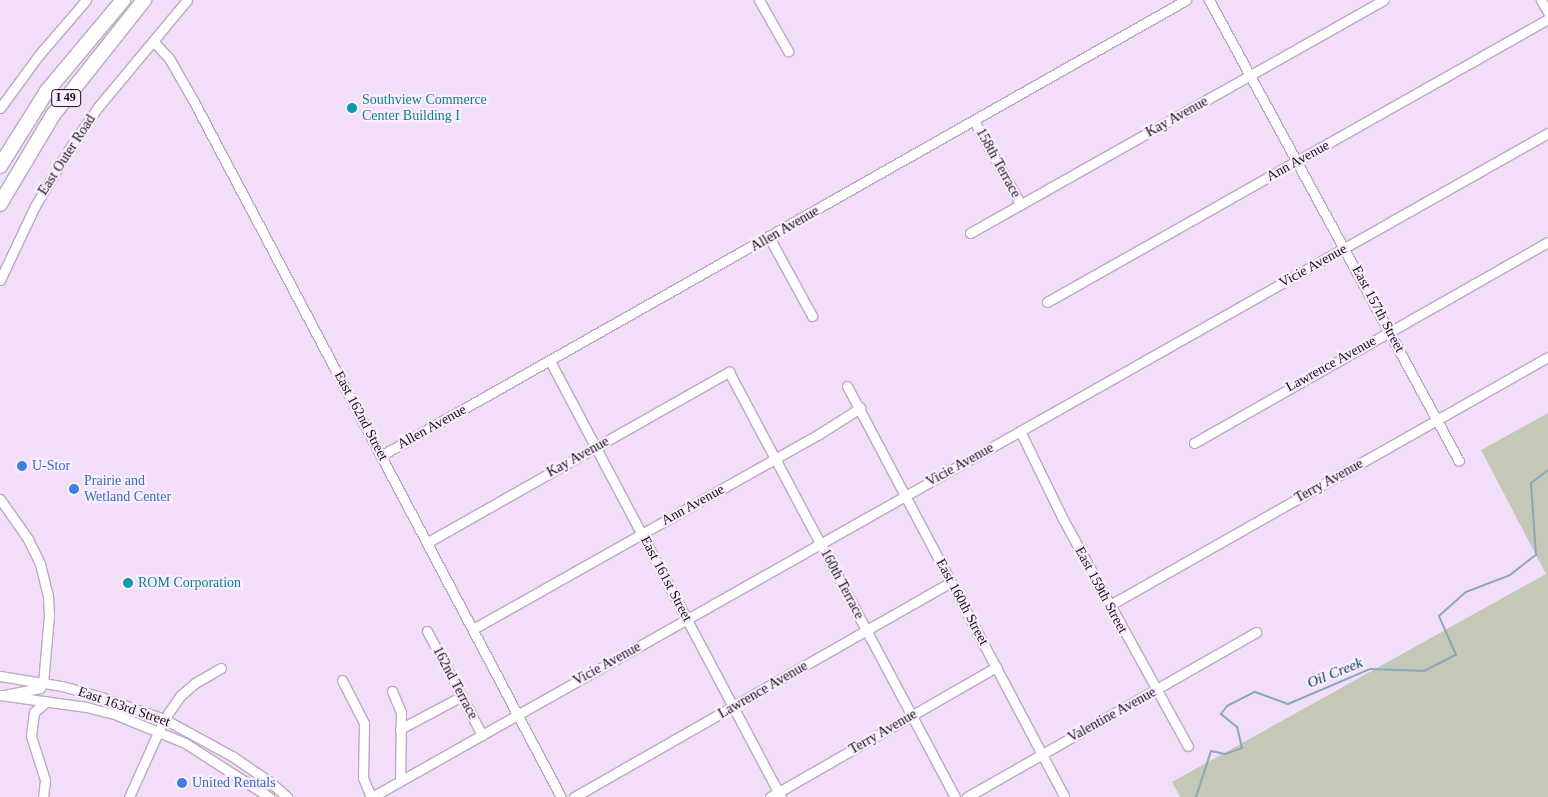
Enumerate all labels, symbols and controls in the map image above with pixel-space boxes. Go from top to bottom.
road number: I 49 [51,89,81,108]
place label: Southview Commerce Center Building I [362,92,487,124]
street label: Kay Avenue [1143,93,1211,141]
marker: Southview Commerce Center Building I [346,102,358,114]
street label: East Outer Road [35,112,99,198]
street label: 158th Terrace [972,125,1024,201]
street label: Ann Avenue [1263,137,1333,185]
street label: Allen Avenue [747,202,823,256]
street label: Vicie Avenue [1276,240,1350,292]
street label: East 157th Street [1348,263,1408,355]
street label: Lawrence Avenue [1283,332,1379,396]
street label: East 162nd Street [330,368,392,464]
street label: Allen Avenue [394,401,470,453]
street label: Kay Avenue [544,433,612,481]
street label: Vicie Avenue [923,439,997,491]
street label: Terry Avenue [1292,455,1366,507]
place label: U-Stor [32,458,70,474]
marker: U-Stor [16,460,28,472]
place label: Prairie and Wetland Center [84,473,171,506]
street label: Ann Avenue [658,481,728,529]
marker: Prairie and Wetland Center [68,483,80,495]
street label: East 161st Street [636,534,696,624]
street label: East 159th Street [1071,544,1131,636]
street label: 160th Terrace [816,546,868,622]
street label: East 160th Street [932,556,992,648]
place label: ROM Corporation [138,575,241,591]
marker: ROM Corporation [122,577,134,589]
street label: Vicie Avenue [570,638,644,690]
street label: 162nd Terrace [429,644,481,722]
water label: Oil Creek [1305,654,1365,692]
street label: Lawrence Avenue [715,657,811,723]
street label: East 163rd Street [76,683,172,731]
street label: Valentine Avenue [1065,684,1159,746]
street label: Terry Avenue [846,706,920,758]
place label: United Rentals [192,775,276,791]
marker: United Rentals [176,777,188,789]

